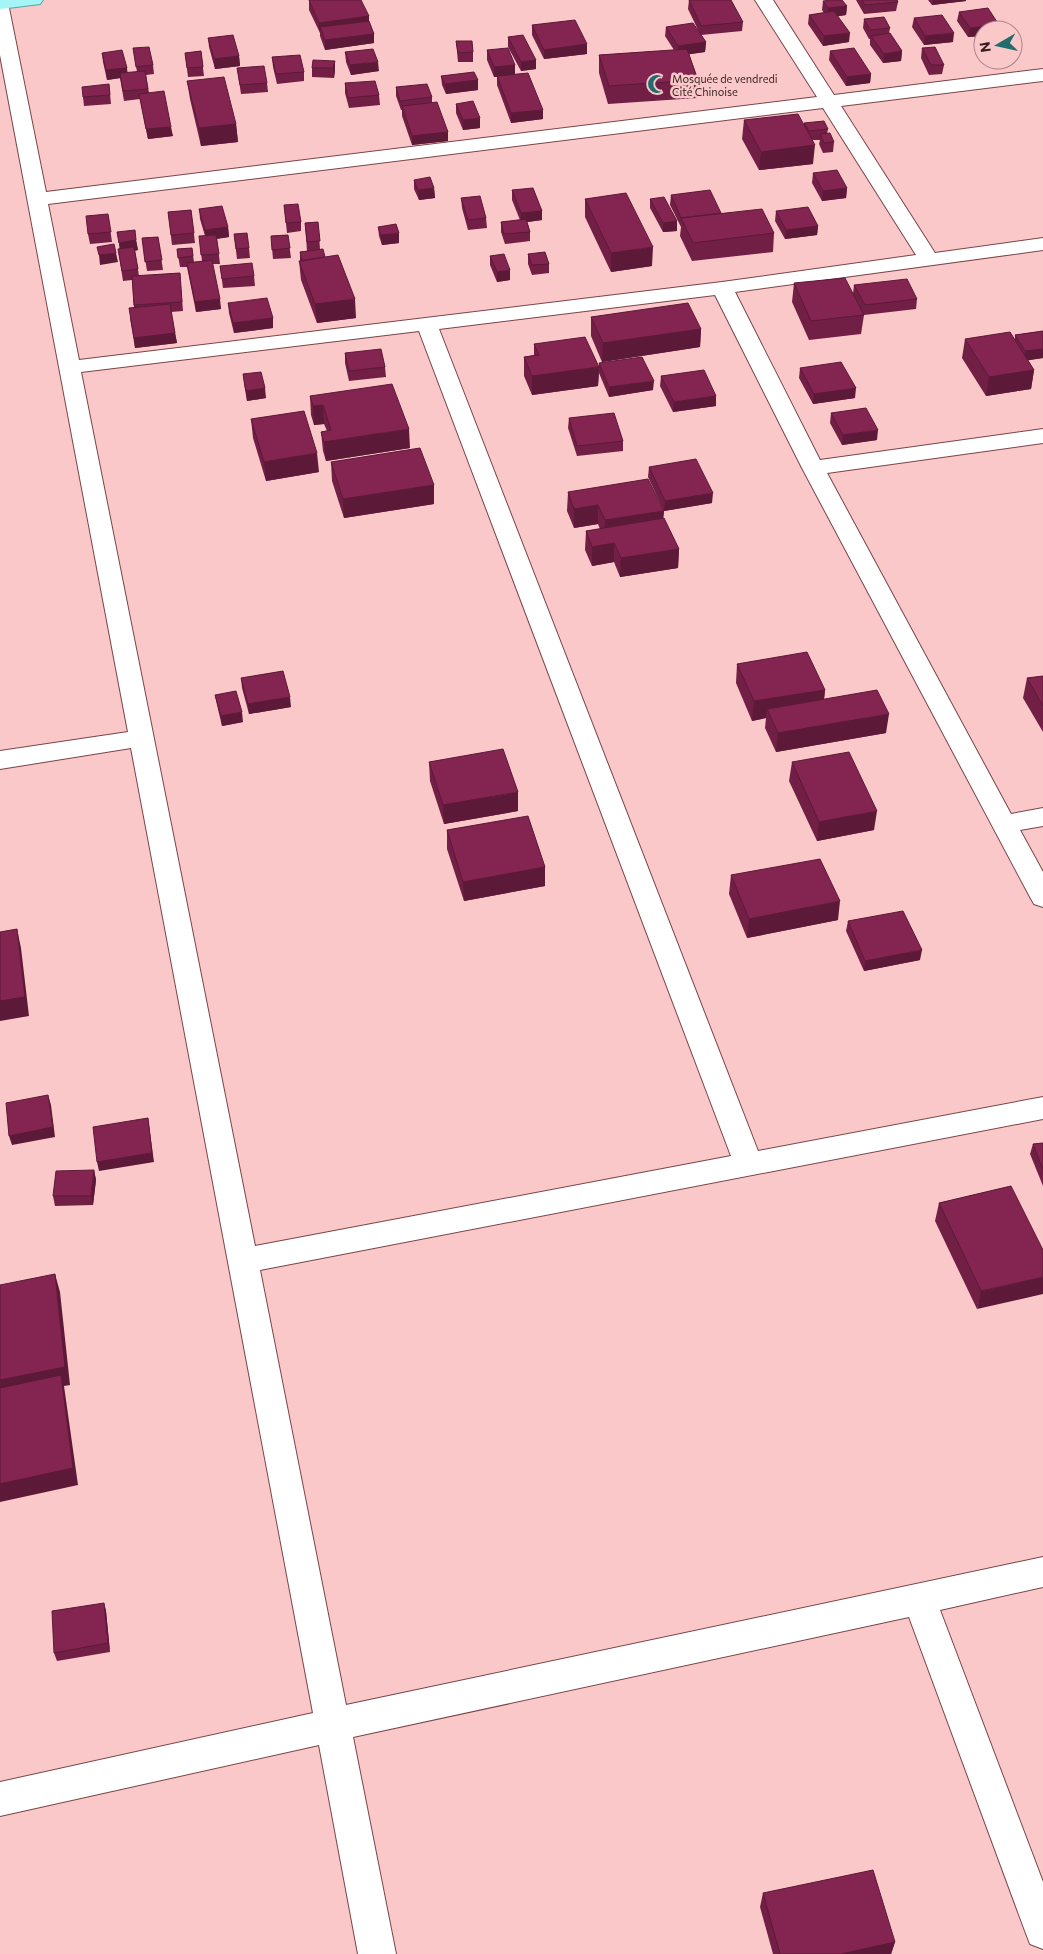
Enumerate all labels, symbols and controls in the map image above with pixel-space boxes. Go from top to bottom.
north arrow [973,20,1023,70]
text: N [975,41,994,54]
place label: Mosquée de vendredi Cité Chinoise [672,72,778,98]
mosque icon: Mosquée de vendredi Cité Chinoise [646,73,668,95]

